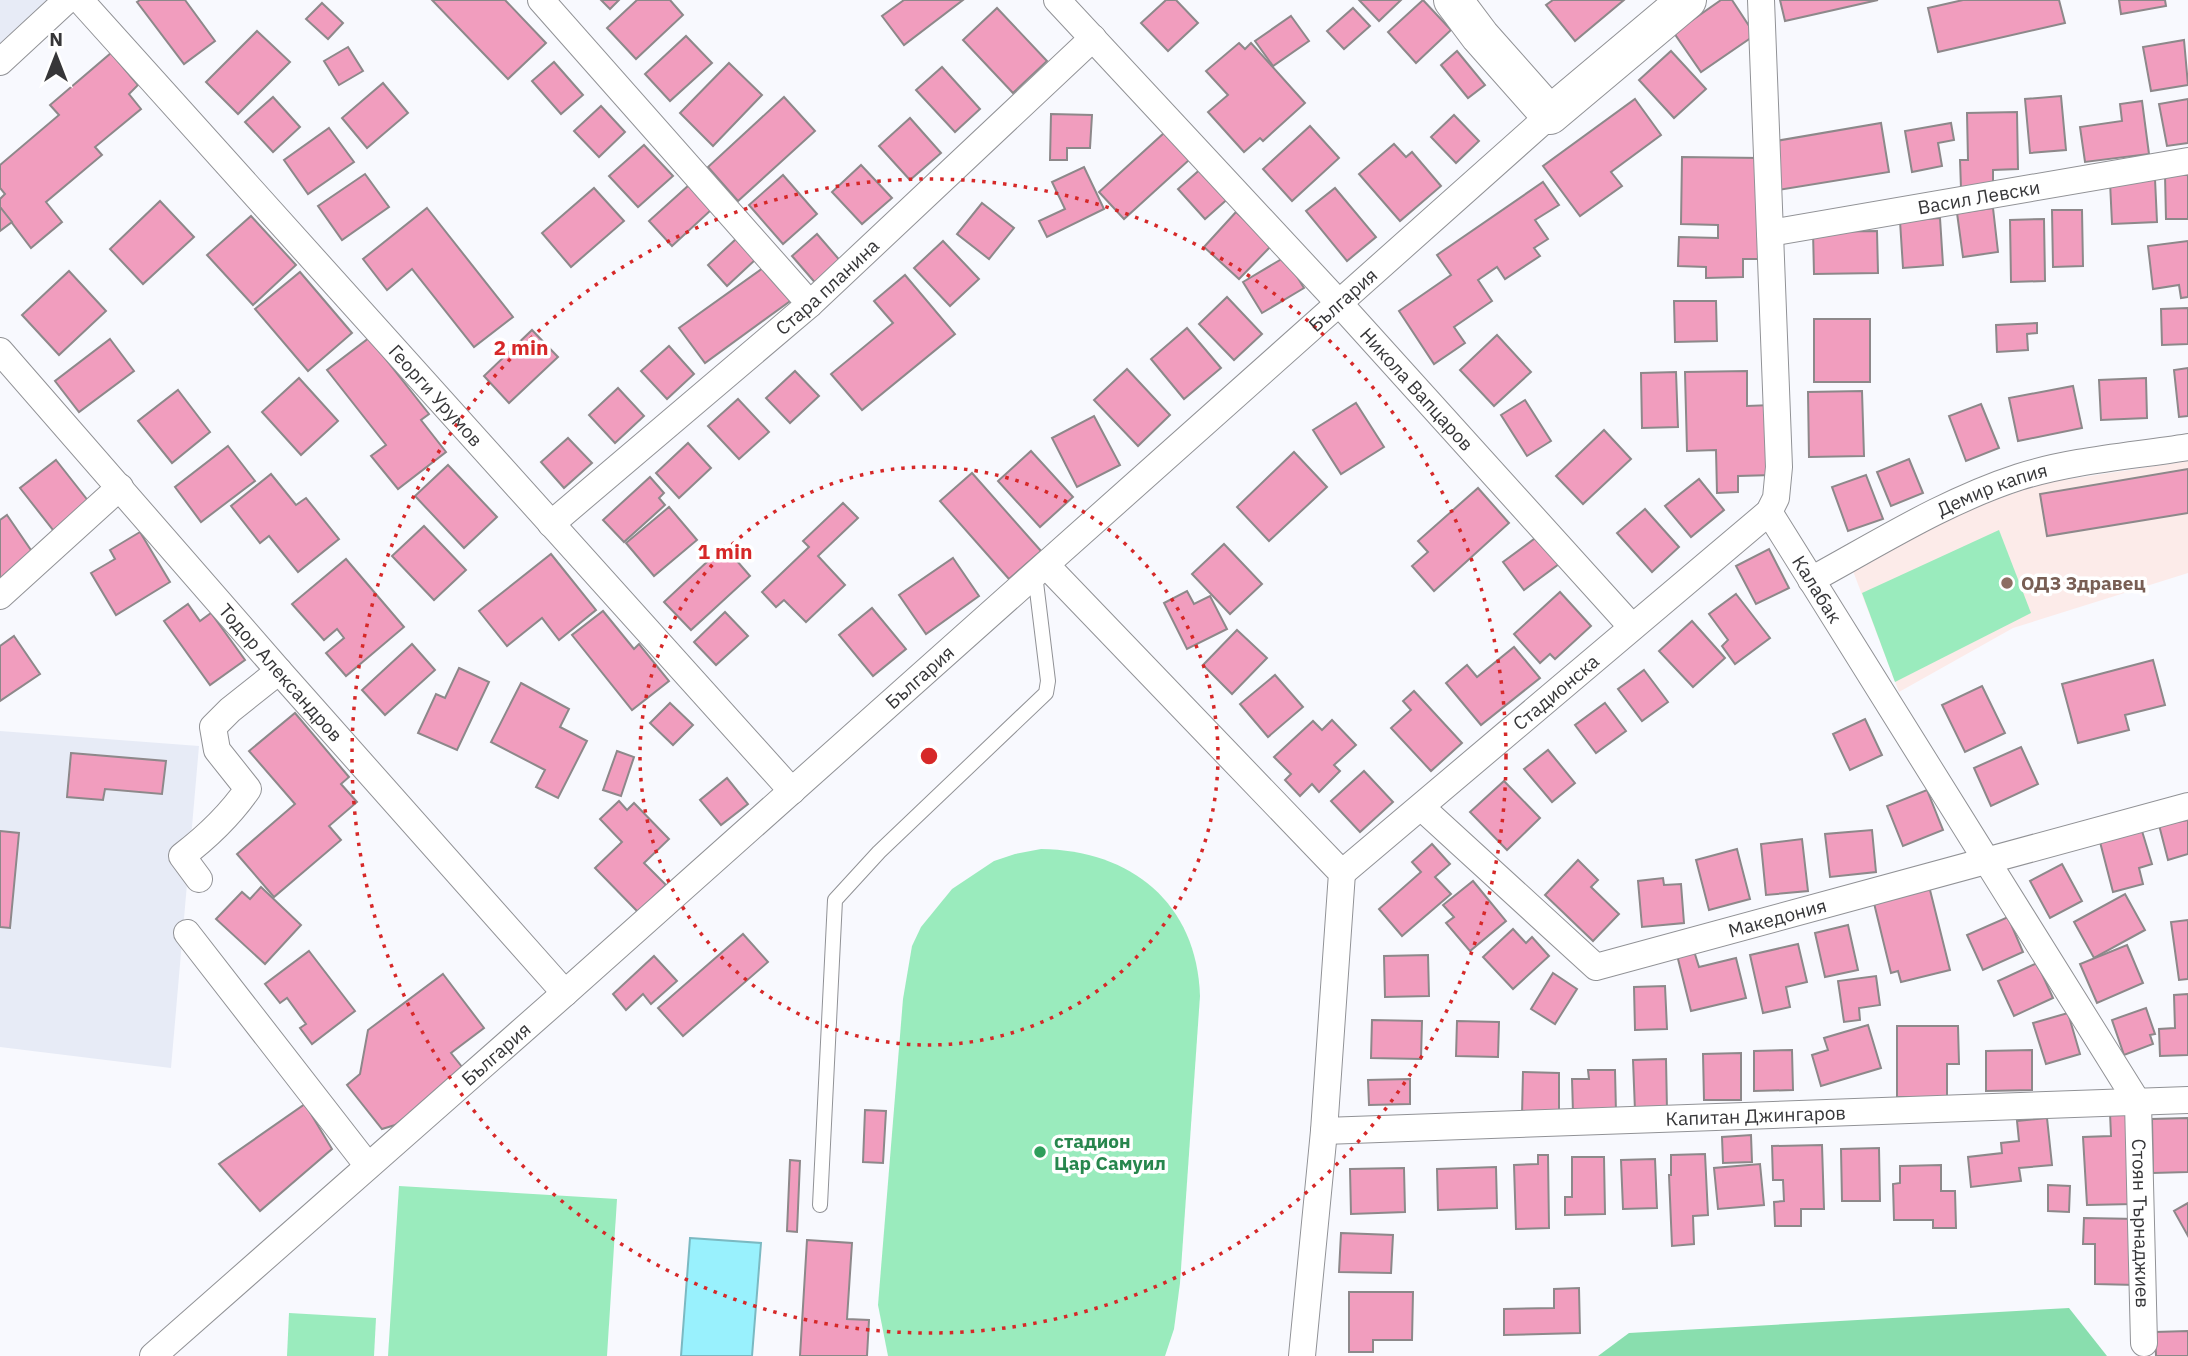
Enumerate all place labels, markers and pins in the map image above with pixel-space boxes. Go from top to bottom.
place label: ОДЗ Здравец [2021,571,2146,595]
marker: ОДЗ Здравец [1999,575,2015,591]
centre of rings [917,744,941,768]
place label: стадион Цар Самуил [1054,1129,1166,1175]
marker: стадион Цар Самуил [1032,1144,1048,1160]

